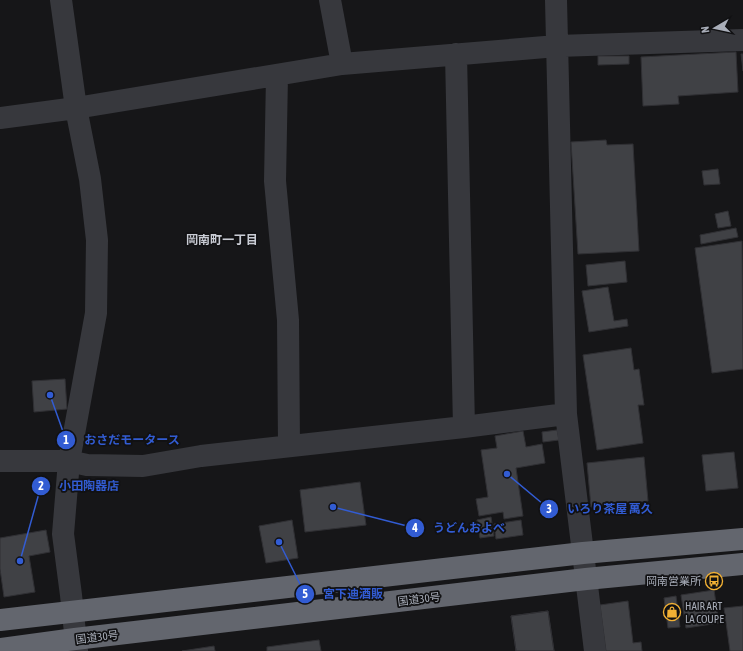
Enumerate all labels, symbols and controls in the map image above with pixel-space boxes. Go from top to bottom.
north arrow [695,8,735,48]
text: N [699,25,712,34]
district label: 岡南町一丁目 [186,233,258,247]
callout: おさだモータース [56,428,188,452]
text: 1 [63,433,69,447]
text: おさだモータース [84,433,180,447]
callout: 小田陶器店 [31,474,127,498]
text: 2 [38,479,44,493]
text: 小田陶器店 [59,479,119,493]
callout: いろり茶屋 萬久 [539,497,660,521]
text: 3 [546,502,552,516]
text: いろり茶屋 萬久 [567,502,653,516]
callout: うどんおよべ [405,516,513,540]
text: 4 [411,521,418,535]
text: うどんおよべ [433,521,505,535]
bus stop icon: 岡南営業所 [704,571,724,591]
place label: 岡南営業所 [646,575,702,587]
callout: 宮下迪酒販 [295,582,391,606]
text: 5 [302,587,308,601]
text: 宮下迪酒販 [323,587,383,601]
street label: 国道30号 [397,590,441,608]
place label: HAIR ART LA COUPE [685,600,724,625]
shop icon: HAIR ART LA COUPE [662,602,682,622]
street label: 国道30号 [75,628,119,646]

